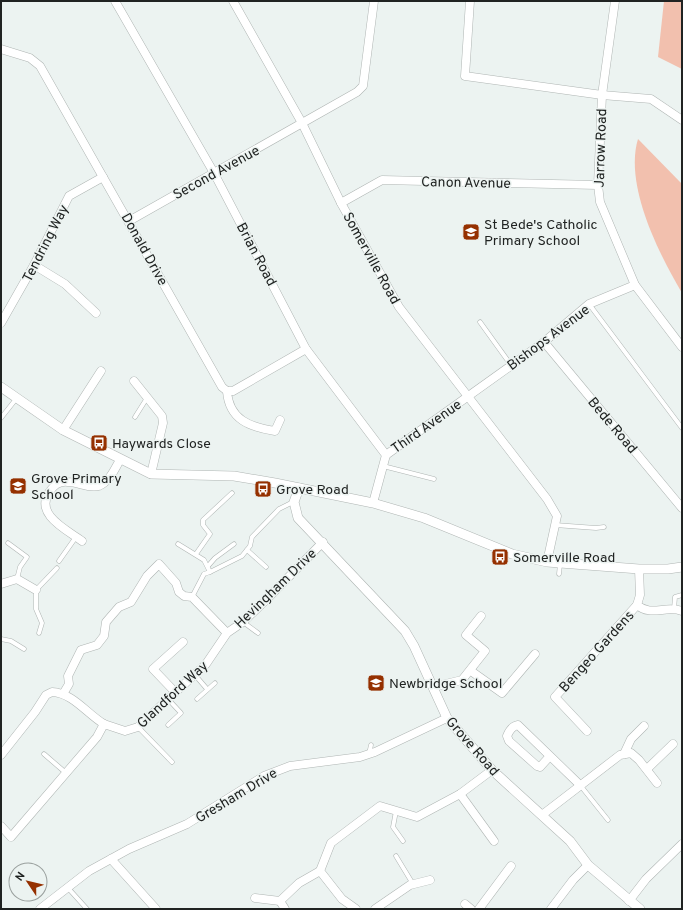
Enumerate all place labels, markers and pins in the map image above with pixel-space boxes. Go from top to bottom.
place label: St Bede's Catholic Primary School [484,217,598,250]
school or university icon: St Bede's Catholic Primary School [461,222,481,242]
bus stop icon: Haywards Close [89,433,109,453]
place label: Haywards Close [112,436,211,453]
place label: Grove Primary School [31,471,122,504]
school or university icon: Grove Primary School [8,476,28,496]
bus stop icon: Grove Road [253,479,273,499]
place label: Grove Road [276,482,349,499]
bus stop icon: Somerville Road [490,547,510,567]
place label: Somerville Road [513,550,615,567]
school or university icon: Newbridge School [366,673,386,693]
place label: Newbridge School [389,676,502,693]

